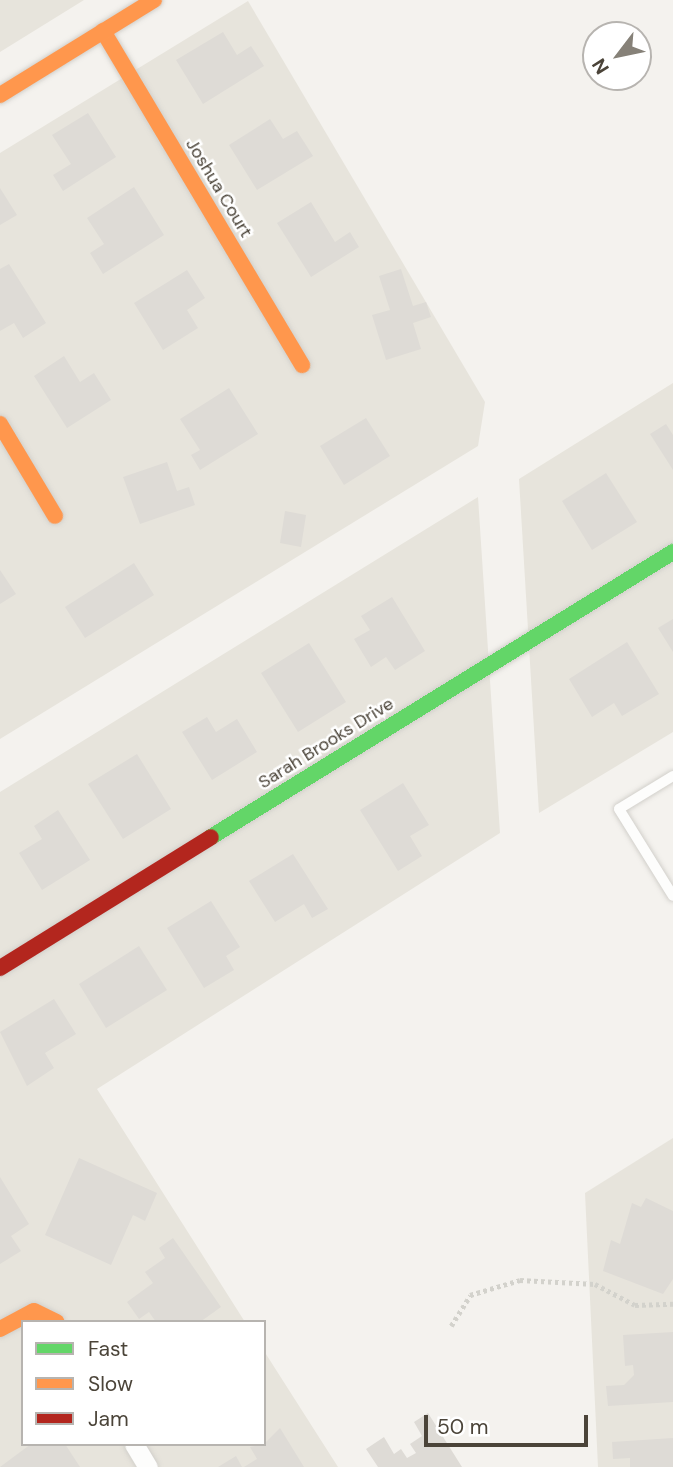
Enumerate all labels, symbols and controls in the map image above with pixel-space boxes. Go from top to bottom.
north arrow [582,21,652,91]
text: N [586,54,615,79]
street label: Joshua Court [181,135,257,241]
street label: Sarah Brooks Drive [254,693,398,793]
legend [21,1320,266,1446]
text: Fast [88,1335,128,1363]
text: Slow [88,1370,133,1398]
scale bar [428,1400,592,1444]
text: Jam [88,1405,129,1433]
text: 50 m [437,1413,488,1441]

